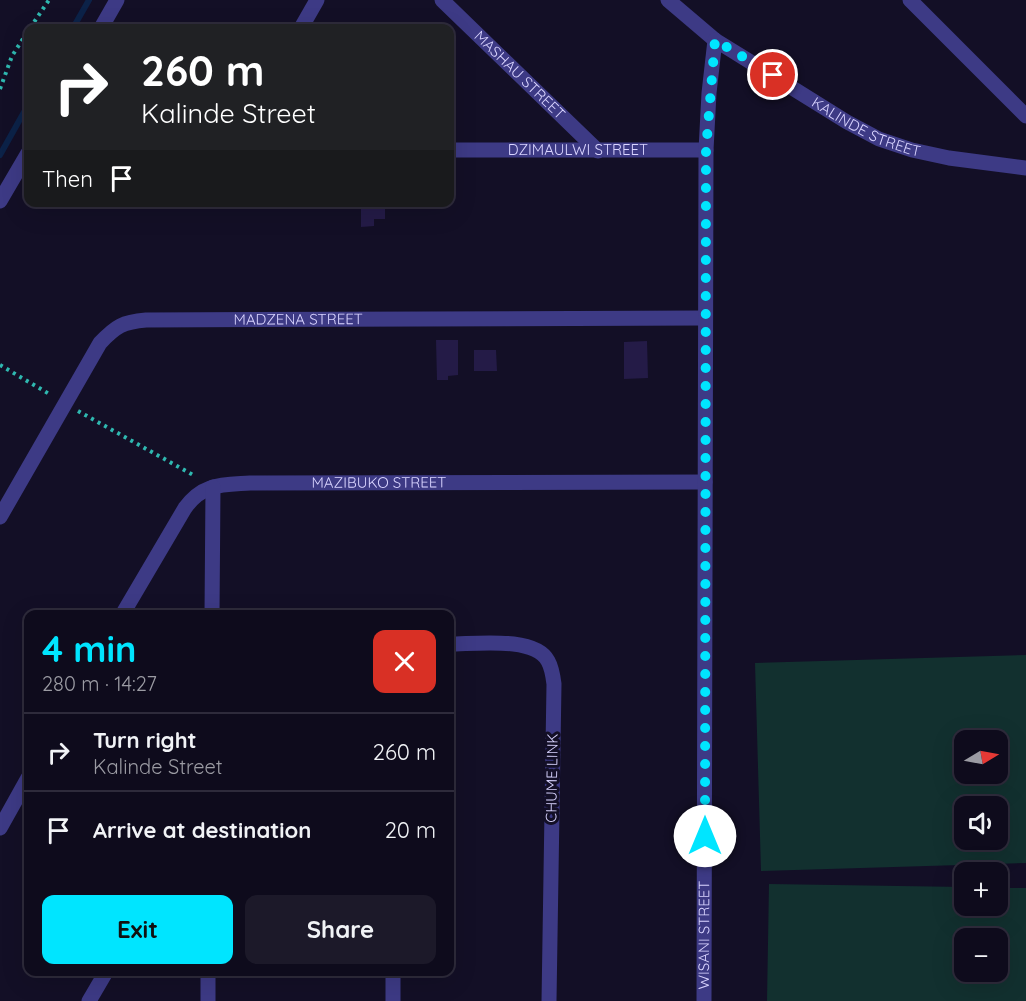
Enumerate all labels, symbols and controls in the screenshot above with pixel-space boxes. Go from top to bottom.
street label: MASHAU STREET [470,26,569,123]
text: 260 m [141,44,264,97]
icon: right [42,48,120,126]
pin [747,49,798,100]
icon: arrive [756,58,789,91]
street label: KALINDE STREET [808,92,923,161]
text: Kalinde Street [141,96,316,130]
street label: DZIMAULWI STREET [508,140,648,159]
icon: arrive [105,162,138,195]
text: Then [42,165,93,193]
street label: MADZENA STREET [233,309,363,329]
street label: MAZIBUKO STREET [311,473,446,492]
text: 4 min [42,626,136,671]
button: close [373,630,436,693]
text: 280 m · 14:27 [42,671,157,696]
text: Turn right [93,726,197,754]
north arrow [954,730,1008,784]
map controls [954,730,1008,982]
street label: CHUME LINK [541,733,562,823]
icon: right [42,736,75,769]
text: 260 m [373,738,436,766]
text: Kalinde Street [93,754,223,779]
button: sound [954,796,1008,850]
position arrow [673,804,737,868]
icon: arrive [42,814,75,847]
text: Arrive at destination [93,816,311,844]
text: 20 m [385,816,436,844]
button: + [954,862,1008,916]
street label: WISANI STREET [694,881,713,989]
button: Exit [42,895,233,964]
button: Share [245,895,436,964]
button: − [954,928,1008,982]

